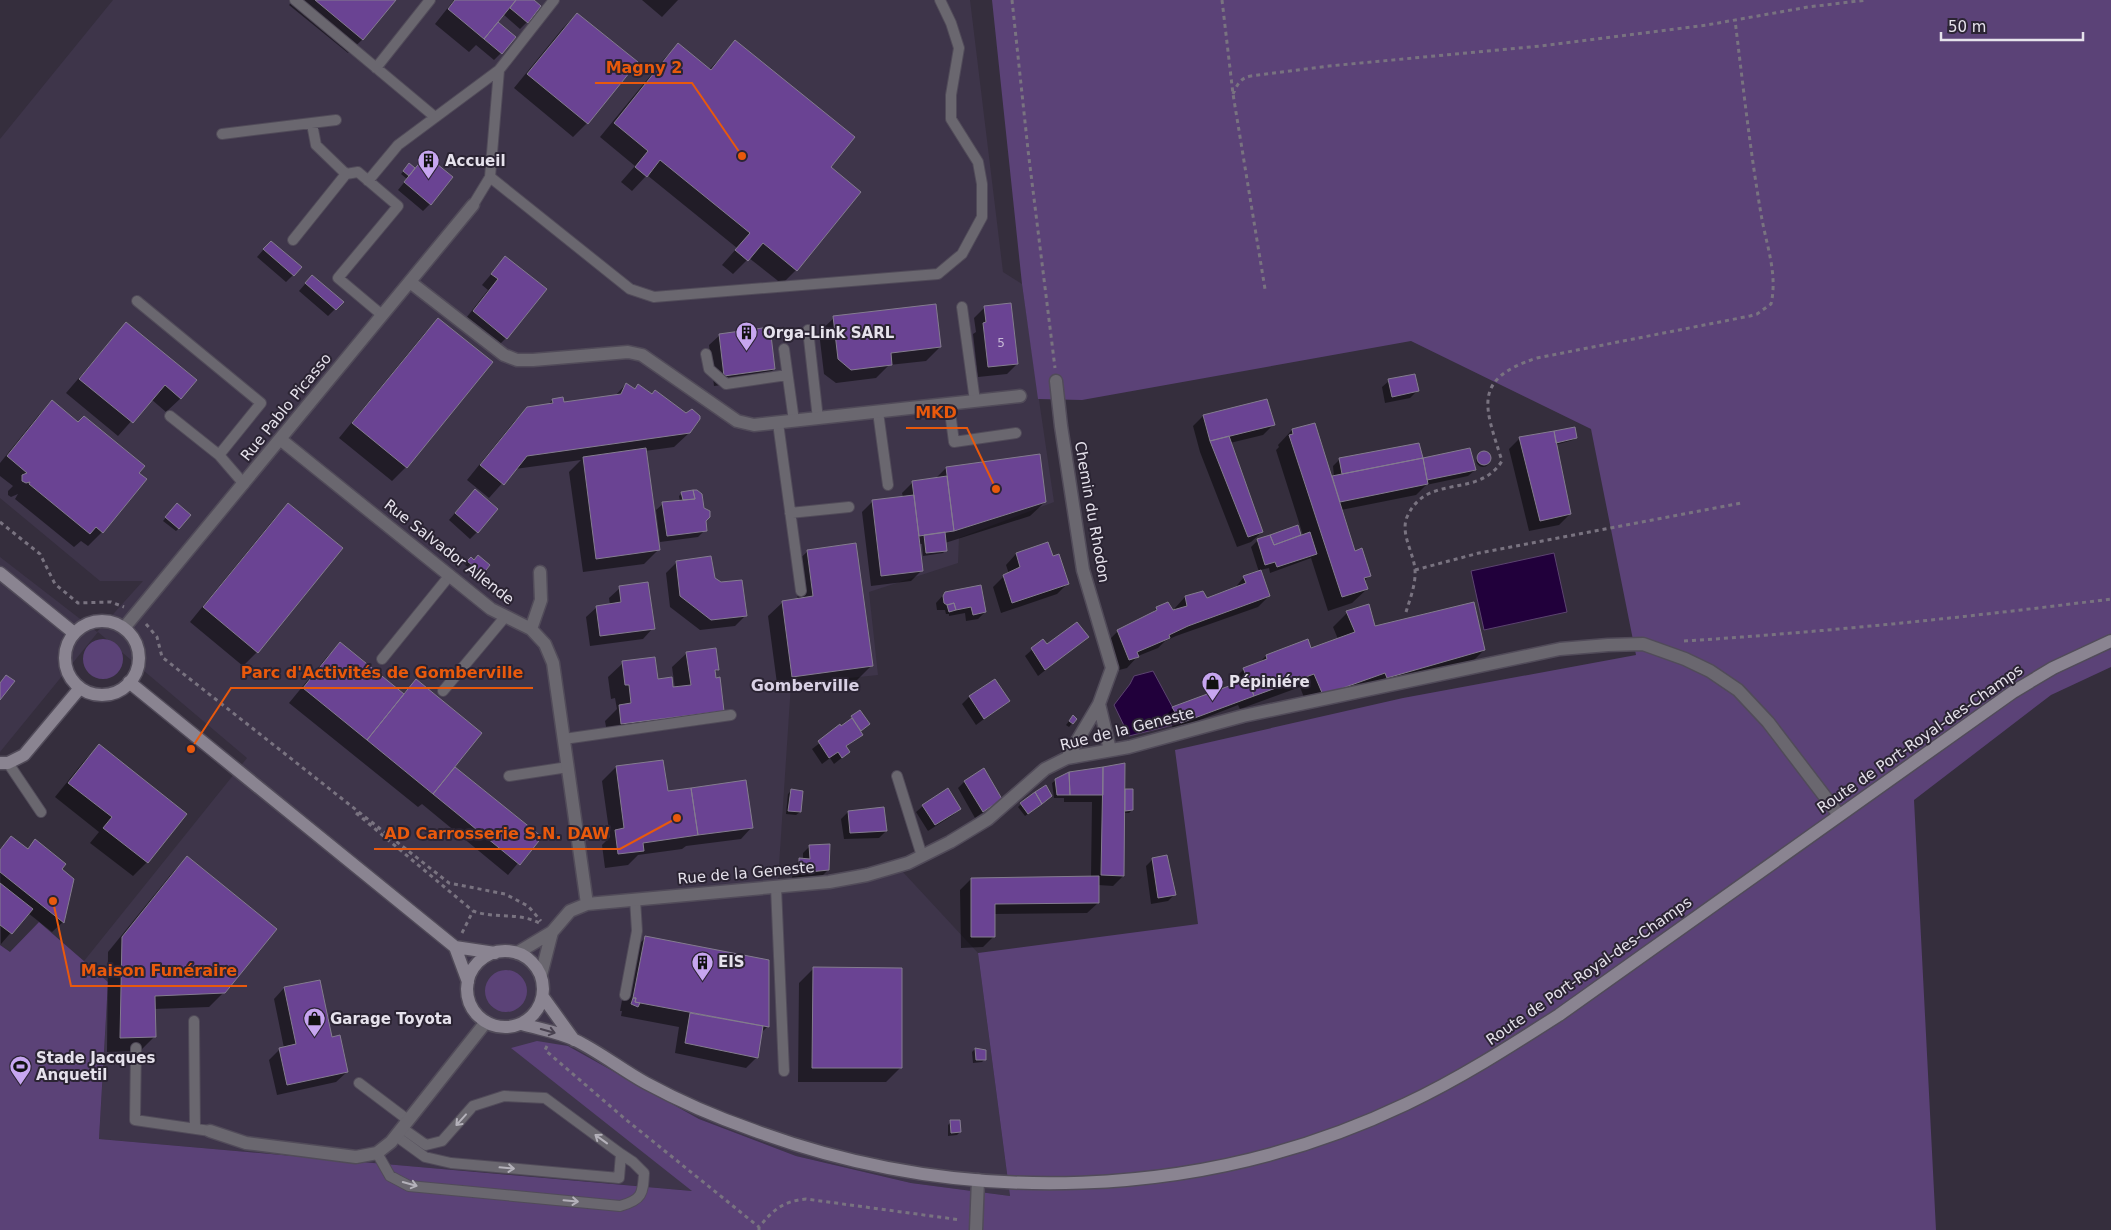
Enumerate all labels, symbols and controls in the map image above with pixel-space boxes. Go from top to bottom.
scale bar [1941,10,2084,42]
text: 50 m [1948,18,1986,36]
callout: Magny 2 [595,52,692,83]
text: Magny 2 [606,58,682,77]
building icon: Accueil [417,149,441,180]
place label: Accueil [445,152,506,170]
building icon: Orga-Link SARL [735,321,759,352]
place label: Orga-Link SARL [763,324,895,342]
house number: 5 [997,336,1005,350]
street label: Rue Pablo Picasso [237,349,335,465]
callout: MKD [906,397,967,428]
text: MKD [915,403,957,422]
street label: Chemin du Rhodon [1071,440,1113,584]
street label: Rue Salvador Allende [380,496,518,608]
callout: Parc d'Activités de Gomberville [231,657,533,688]
street label: Route de Port-Royal-des-Champs [1814,661,2026,817]
text: Parc d'Activités de Gomberville [241,663,523,682]
shop icon: Pépiniére [1201,670,1225,701]
place label: Pépiniére [1229,673,1310,691]
district label: Gomberville [751,676,860,695]
street label: Rue de la Geneste [1058,704,1196,754]
callout: AD Carrosserie S.N. DAW [374,818,620,849]
text: AD Carrosserie S.N. DAW [384,824,610,843]
street label: Rue de la Geneste [677,858,815,888]
street label: Route de Port-Royal-des-Champs [1483,893,1695,1049]
building icon: EIS [690,950,714,981]
place label: EIS [718,953,745,971]
callout: Maison Funéraire [71,955,247,986]
text: Maison Funéraire [81,961,237,980]
shop icon: Garage Toyota [302,1007,326,1038]
place label: Garage Toyota [330,1010,452,1028]
one-way arrow [540,1027,556,1037]
place label: Stade Jacques Anquetil [36,1049,155,1084]
sports icon: Stade Jacques Anquetil [8,1055,32,1086]
one-way arrow [455,1114,467,1127]
one-way arrow [595,1134,608,1145]
one-way arrow [499,1163,515,1173]
one-way arrow [402,1180,418,1190]
one-way arrow [563,1196,579,1206]

